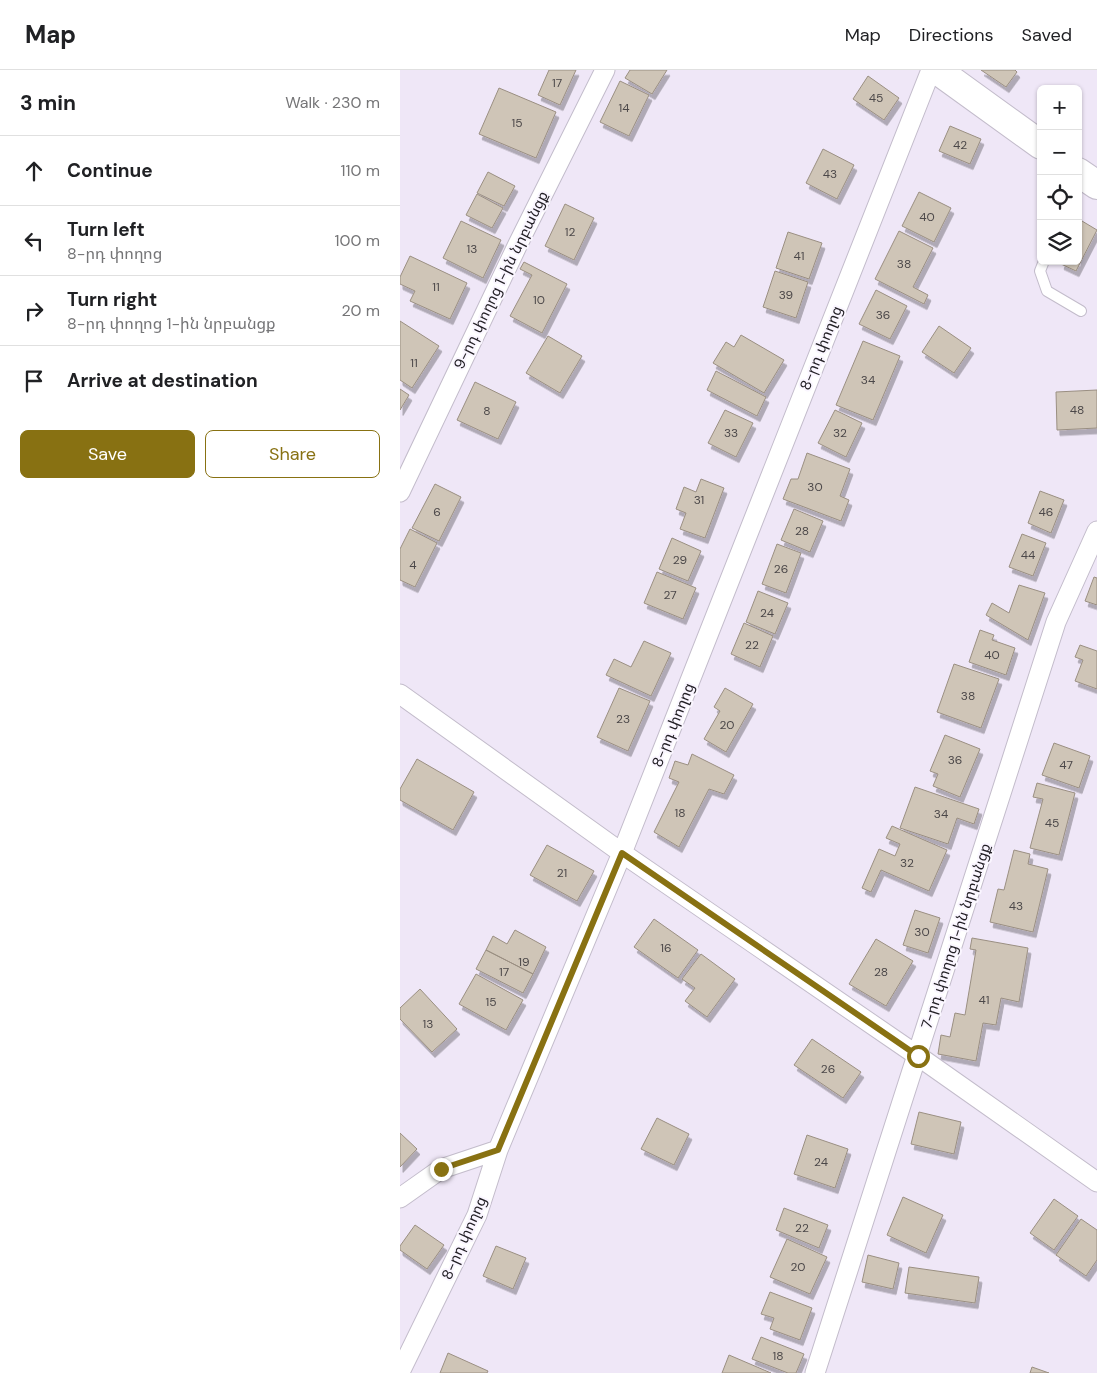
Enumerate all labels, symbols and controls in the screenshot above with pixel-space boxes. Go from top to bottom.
text: Map [25,19,76,50]
text: Map [845,23,881,47]
text: Directions [909,23,994,47]
text: Saved [1022,23,1072,47]
house number: 17 [552,75,562,91]
map controls [1037,85,1082,265]
button: + [1037,85,1082,130]
text: 3 min [20,89,76,117]
house number: 45 [869,90,883,106]
text: Walk · 230 m [285,92,380,113]
house number: 14 [618,100,630,116]
house number: 15 [511,115,523,131]
button: − [1037,130,1082,175]
house number: 42 [953,137,967,153]
icon: ahead [20,157,48,185]
text: Continue [67,158,153,183]
text: 110 m [341,160,380,181]
house number: 43 [823,166,837,182]
button: locate [1037,175,1082,220]
street label: 9-րդ փողոց 1-ին նրբանցք [449,188,553,372]
house number: 40 [919,209,935,225]
text: Turn left [67,217,145,242]
button: layers [1037,220,1082,265]
house number: 12 [565,224,575,240]
icon: left [20,227,48,255]
text: 100 m [335,230,380,251]
house number: 13 [467,241,477,257]
text: 8-րդ փողոց [67,243,162,264]
house number: 41 [793,248,805,264]
house number: 38 [897,256,911,272]
house number: 11 [432,279,440,295]
text: Turn right [67,287,157,312]
house number: 39 [779,287,793,303]
house number: 10 [533,292,545,308]
icon: right [20,297,48,325]
text: 20 m [341,300,380,321]
street label: 8-րդ փողոց [795,303,847,393]
house number: 36 [876,307,890,323]
text: 8-րդ փողոց 1-ին նրբանցք [67,313,276,334]
house number: 11 [410,355,418,371]
icon: arrive [20,367,48,395]
text: Arrive at destination [67,368,258,393]
house number: 34 [861,372,875,388]
house number: 48 [1070,402,1084,418]
house number: 8 [483,403,491,419]
house number: 33 [724,425,738,441]
house number: 32 [833,425,847,441]
button: Save [20,430,195,478]
button: Share [205,430,380,478]
house number: 30 [807,479,823,495]
house number: 31 [694,492,704,508]
house number: 6 [433,504,441,520]
house number: 46 [1039,504,1053,520]
house number: 28 [795,523,809,539]
house number: 44 [1021,547,1035,563]
house number: 29 [673,552,687,568]
house number: 4 [409,557,417,573]
house number: 26 [774,561,788,577]
house number: 27 [663,587,677,603]
house number: 24 [760,605,774,621]
house number: 22 [745,637,759,653]
house number: 40 [984,647,1000,663]
street label: 8-րդ փողոց [647,680,699,770]
house number: 38 [961,688,975,704]
house number: 23 [616,711,630,727]
house number: 20 [719,717,735,733]
house number: 36 [948,752,962,768]
house number: 47 [1059,757,1073,773]
house number: 18 [674,805,686,821]
house number: 34 [934,806,948,822]
house number: 45 [1045,815,1059,831]
street label: 7-րդ փողոց 1-ին նրբանցք [917,841,995,1031]
house number: 32 [900,855,914,871]
house number: 21 [557,865,567,881]
house number: 43 [1009,898,1023,914]
house number: 30 [914,924,930,940]
house number: 16 [660,940,672,956]
house number: 19 [518,954,530,970]
house number: 17 [499,964,509,980]
house number: 28 [874,964,888,980]
house number: 41 [978,992,990,1008]
house number: 15 [485,994,497,1010]
house number: 13 [423,1016,433,1032]
route start [907,1045,930,1068]
house number: 26 [821,1061,835,1077]
house number: 24 [814,1154,828,1170]
route end [430,1158,453,1181]
street label: 8-րդ փողոց [437,1193,491,1283]
house number: 22 [795,1220,809,1236]
house number: 20 [790,1259,806,1275]
house number: 18 [772,1348,784,1364]

